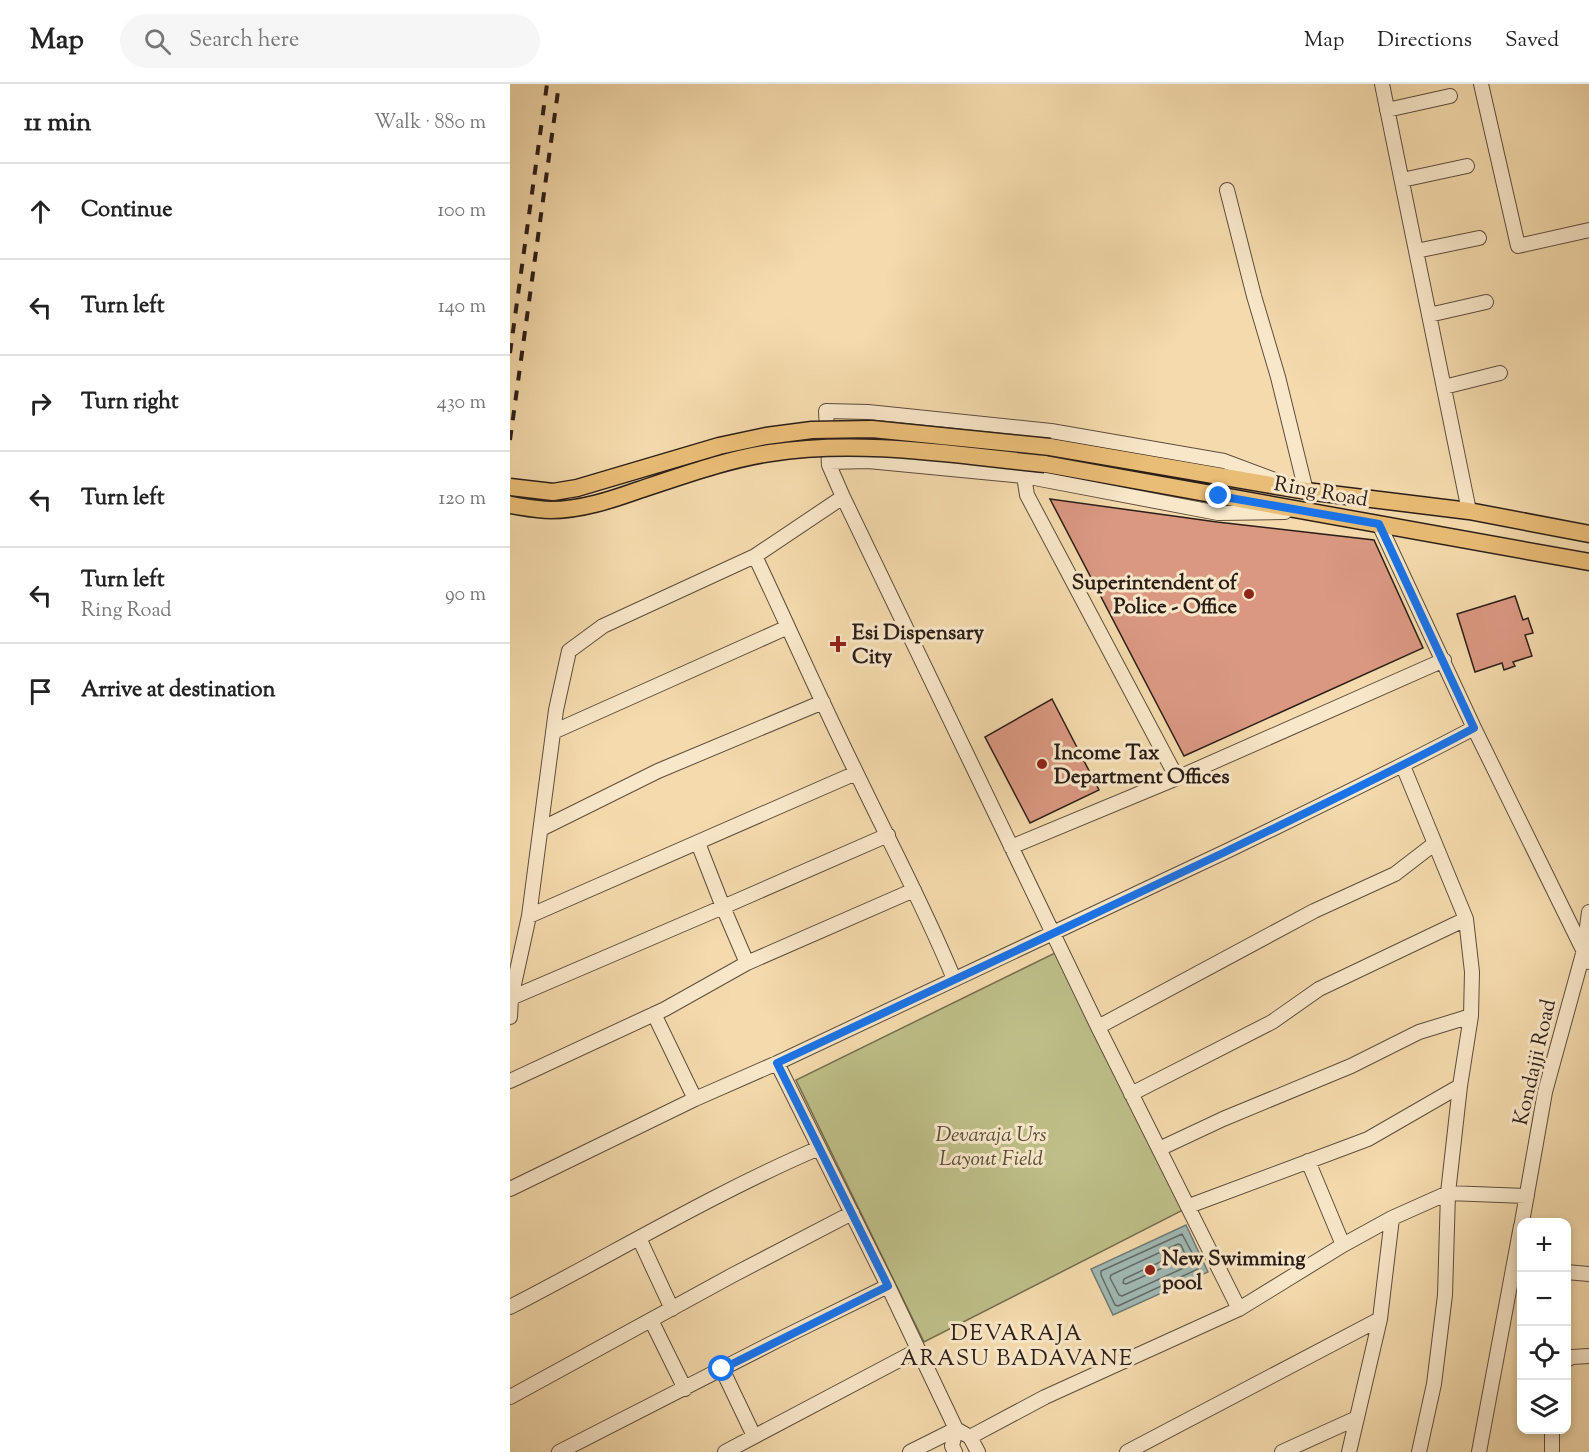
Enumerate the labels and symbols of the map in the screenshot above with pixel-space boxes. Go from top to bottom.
street label: Ring Road [1271,470,1370,516]
route end [1205,482,1231,508]
place label: Superintendent of Police - Office [1072,569,1239,623]
marker: Superintendent of Police - Office [1242,587,1256,601]
place label: Esi Dispensary City [852,619,985,673]
marker: Esi Dispensary City [829,635,847,653]
place label: Income Tax Department Offices [1054,739,1229,793]
marker: Income Tax Department Offices [1035,757,1049,771]
street label: Kondajji Road [1507,996,1565,1129]
park label: Devaraja Urs Layout Field [936,1121,1046,1175]
place label: New Swimming pool [1162,1245,1306,1299]
marker: New Swimming pool [1143,1263,1157,1277]
district label: DEVARAJA ARASU BADAVANE [900,1319,1134,1376]
route start [708,1355,734,1381]

